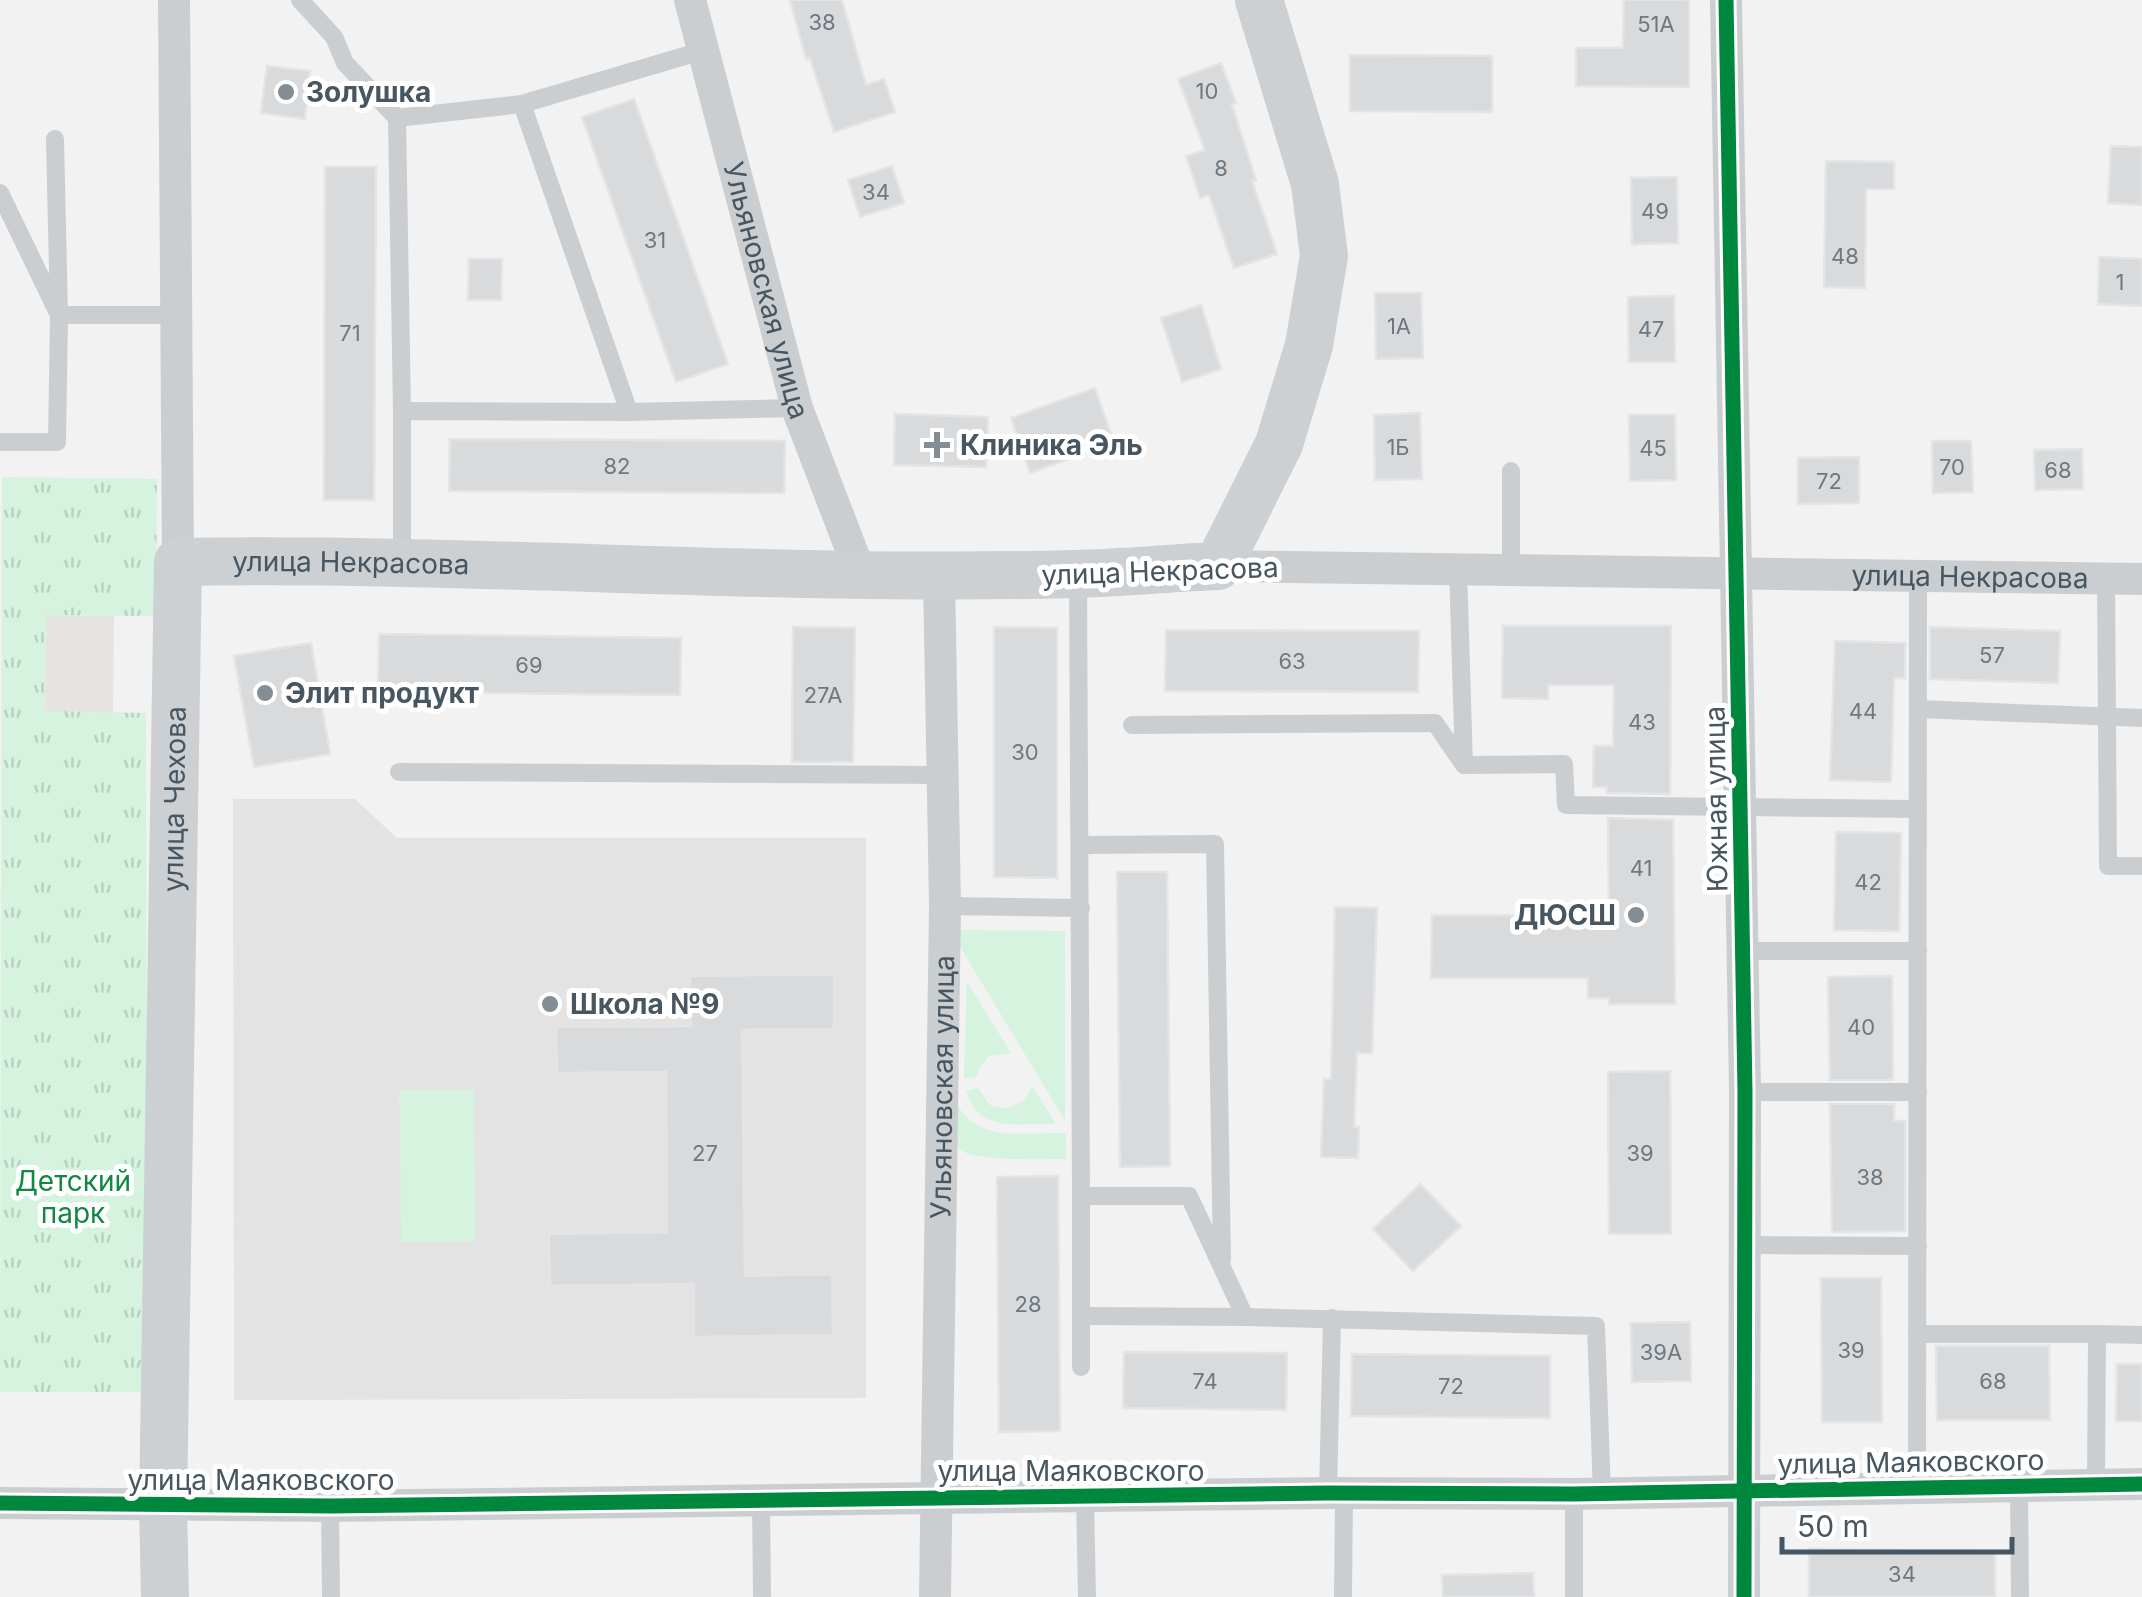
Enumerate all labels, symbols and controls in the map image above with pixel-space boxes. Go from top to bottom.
house number: 38 [808,9,836,35]
house number: 51А [1637,11,1675,37]
place label: Золушка [306,75,431,109]
house number: 10 [1196,78,1218,104]
marker: Золушка [275,81,297,103]
house number: 8 [1214,155,1228,181]
street label: Ульяновская улица [716,158,817,424]
house number: 34 [862,179,890,205]
house number: 49 [1641,198,1669,224]
house number: 31 [644,227,666,253]
house number: 48 [1831,243,1859,269]
house number: 1 [2116,269,2124,295]
house number: 1А [1387,313,1411,339]
house number: 47 [1638,316,1664,342]
house number: 71 [339,320,361,346]
place label: Клиника Эль [960,428,1143,462]
marker: Клиника Эль [924,432,950,458]
house number: 1Б [1386,434,1410,460]
house number: 45 [1639,435,1667,461]
house number: 82 [603,453,631,479]
house number: 70 [1939,454,1965,480]
house number: 68 [2044,457,2072,483]
house number: 72 [1816,468,1842,494]
street label: улица Некрасова [232,544,470,581]
street label: улица Некрасова [1041,550,1279,592]
street label: улица Некрасова [1851,558,2089,595]
house number: 57 [1979,642,2005,668]
house number: 63 [1278,648,1306,674]
house number: 69 [515,652,543,678]
place label: Элит продукт [285,676,479,710]
marker: Элит продукт [254,682,276,704]
house number: 27А [804,682,842,708]
house number: 44 [1849,698,1877,724]
street label: улица Чехова [156,706,193,892]
street label: Южная улица [1697,706,1735,892]
house number: 43 [1628,709,1656,735]
house number: 30 [1011,739,1039,765]
house number: 41 [1630,855,1652,881]
house number: 42 [1854,869,1882,895]
place label: ДЮСШ [1514,898,1616,932]
marker: ДЮСШ [1625,904,1647,926]
street label: Ульяновская улица [923,955,961,1219]
place label: Школа №9 [570,987,719,1021]
marker: Школа №9 [539,993,561,1015]
house number: 40 [1847,1014,1875,1040]
house number: 27 [692,1140,718,1166]
house number: 39 [1626,1140,1654,1166]
park label: Детский парк [15,1164,131,1230]
house number: 38 [1856,1164,1884,1190]
house number: 28 [1014,1291,1042,1317]
house number: 39 [1837,1337,1865,1363]
house number: 39А [1640,1339,1682,1365]
house number: 74 [1192,1368,1218,1394]
house number: 68 [1979,1368,2007,1394]
house number: 72 [1438,1373,1464,1399]
street label: улица Маяковского [1777,1443,2045,1481]
street label: улица Маяковского [938,1454,1205,1488]
street label: улица Маяковского [128,1463,395,1497]
scale bar [1782,1492,2012,1554]
text: 50 m [1797,1508,1869,1544]
house number: 34 [1888,1561,1916,1587]

